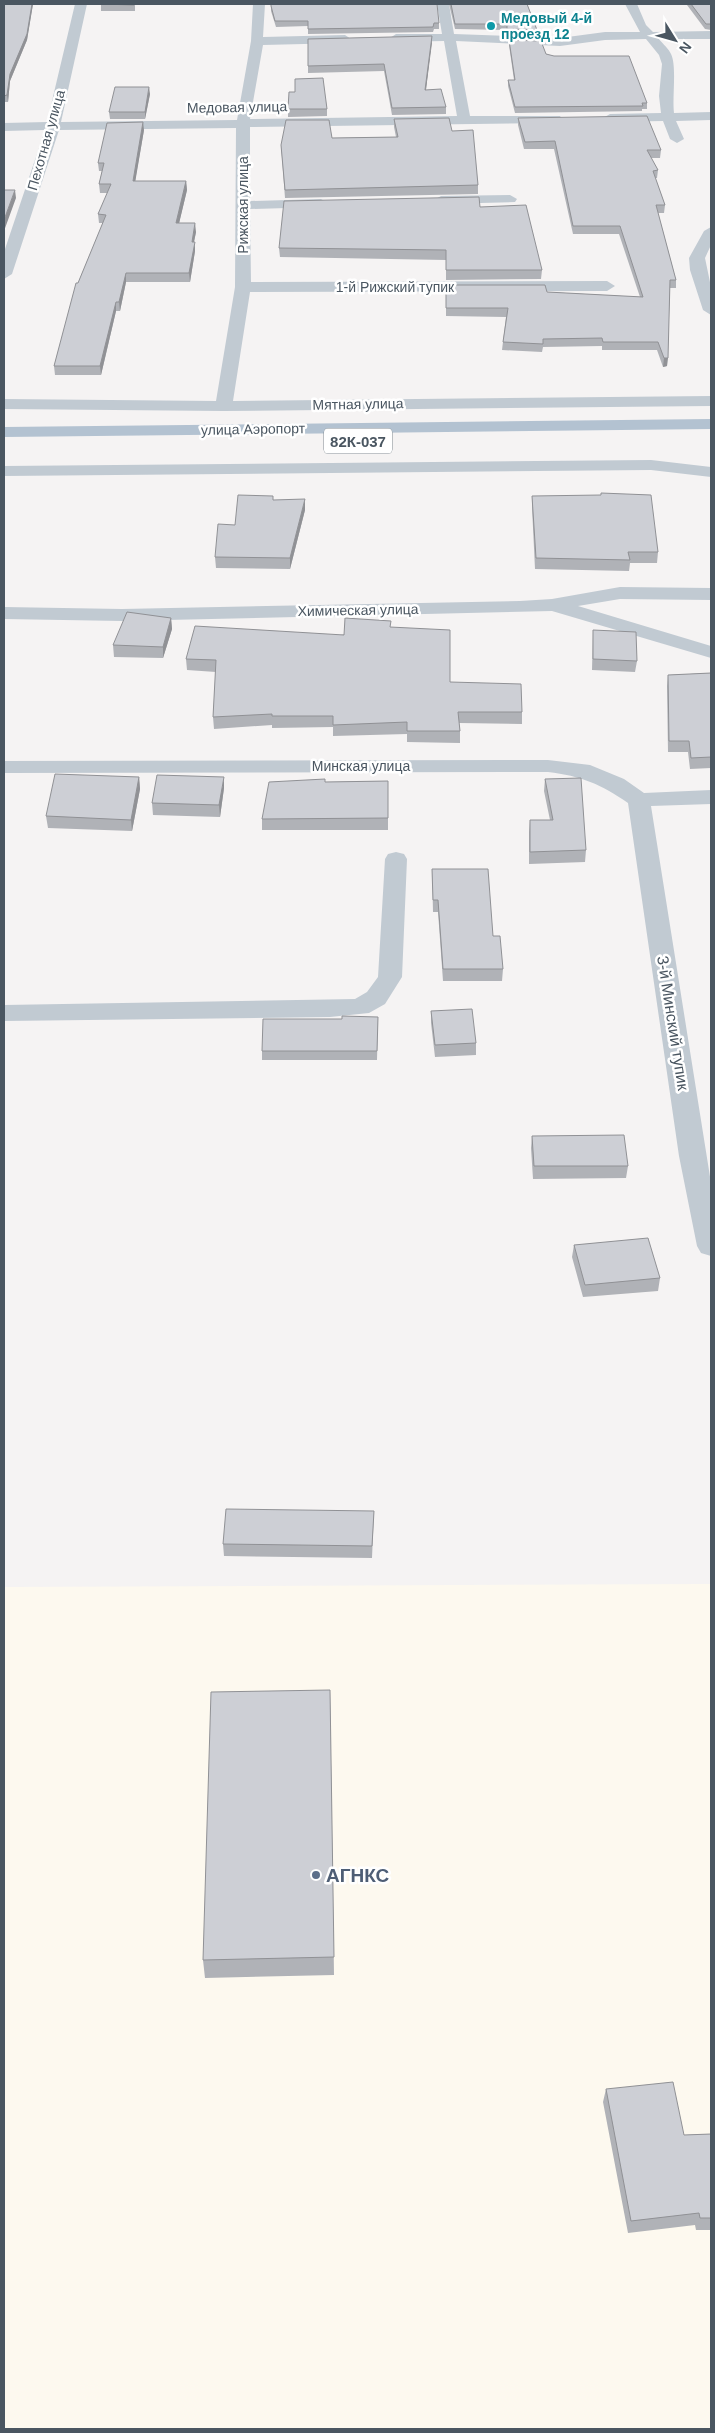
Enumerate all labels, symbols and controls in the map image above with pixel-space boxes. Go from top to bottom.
place label: Медовый 4-й проезд 12 [501,10,592,42]
north arrow [650,15,700,65]
marker: Медовый 4-й проезд 12 [485,20,497,32]
text: N [676,39,695,57]
street label: Пехотная улица [24,88,68,192]
street label: Медовая улица [187,98,287,116]
street label: Рижская улица [235,156,251,254]
street label: 1-й Рижский тупик [336,279,455,295]
street label: Мятная улица [312,395,404,413]
street label: улица Аэропорт [201,420,306,438]
road number: 82К-037 [324,428,392,454]
street label: Химическая улица [297,601,419,619]
street label: Минская улица [312,758,410,774]
street label: 3-й Минский тупик [654,954,692,1093]
place label: АГНКС [326,1865,390,1886]
marker: АГНКС [310,1869,322,1881]

